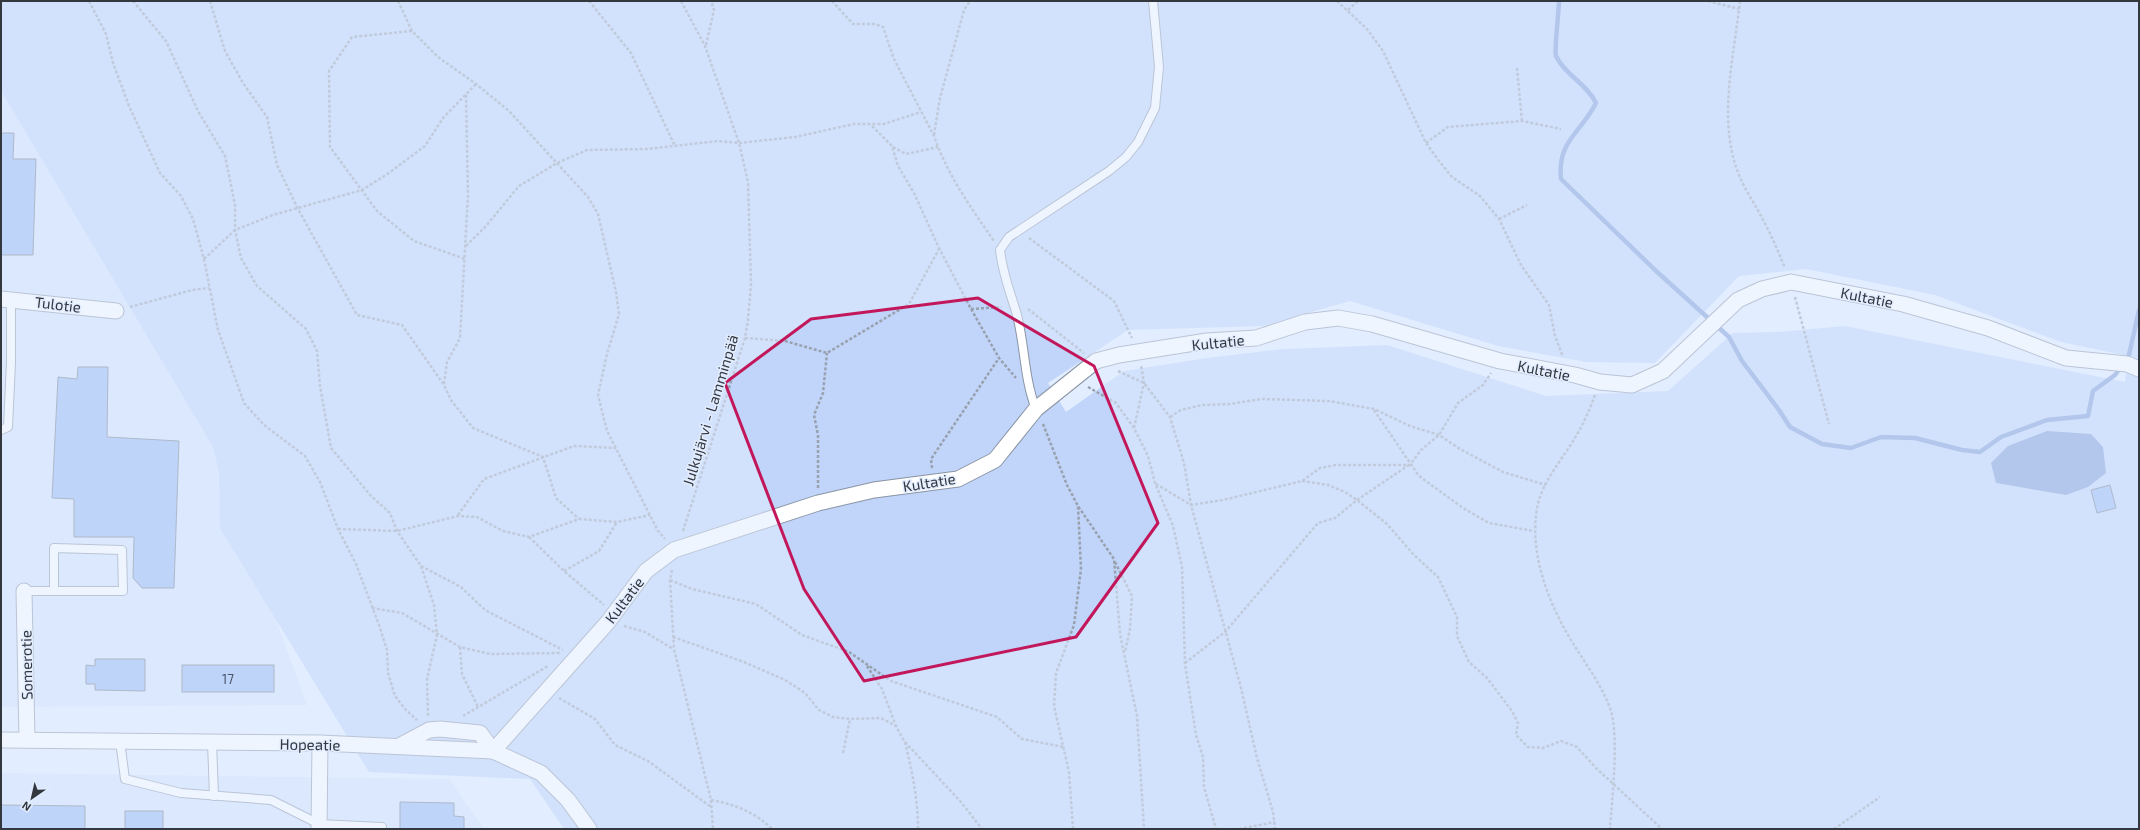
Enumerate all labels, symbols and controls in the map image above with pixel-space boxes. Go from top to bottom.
street label: Kultatie [1839,283,1895,311]
street label: Tulotie [34,292,82,316]
street label: Kultatie [1191,330,1245,354]
street label: Julkujärvi - Lamminpää [678,332,743,488]
street label: Kultatie [1516,356,1572,384]
street label: Kultatie [901,469,957,495]
street label: Kultatie [601,573,647,627]
street label: Somerotie [16,630,36,700]
house number: 17 [222,671,234,687]
street label: Hopeatie [279,734,341,754]
north arrow [12,778,52,818]
text: N [19,799,33,814]

